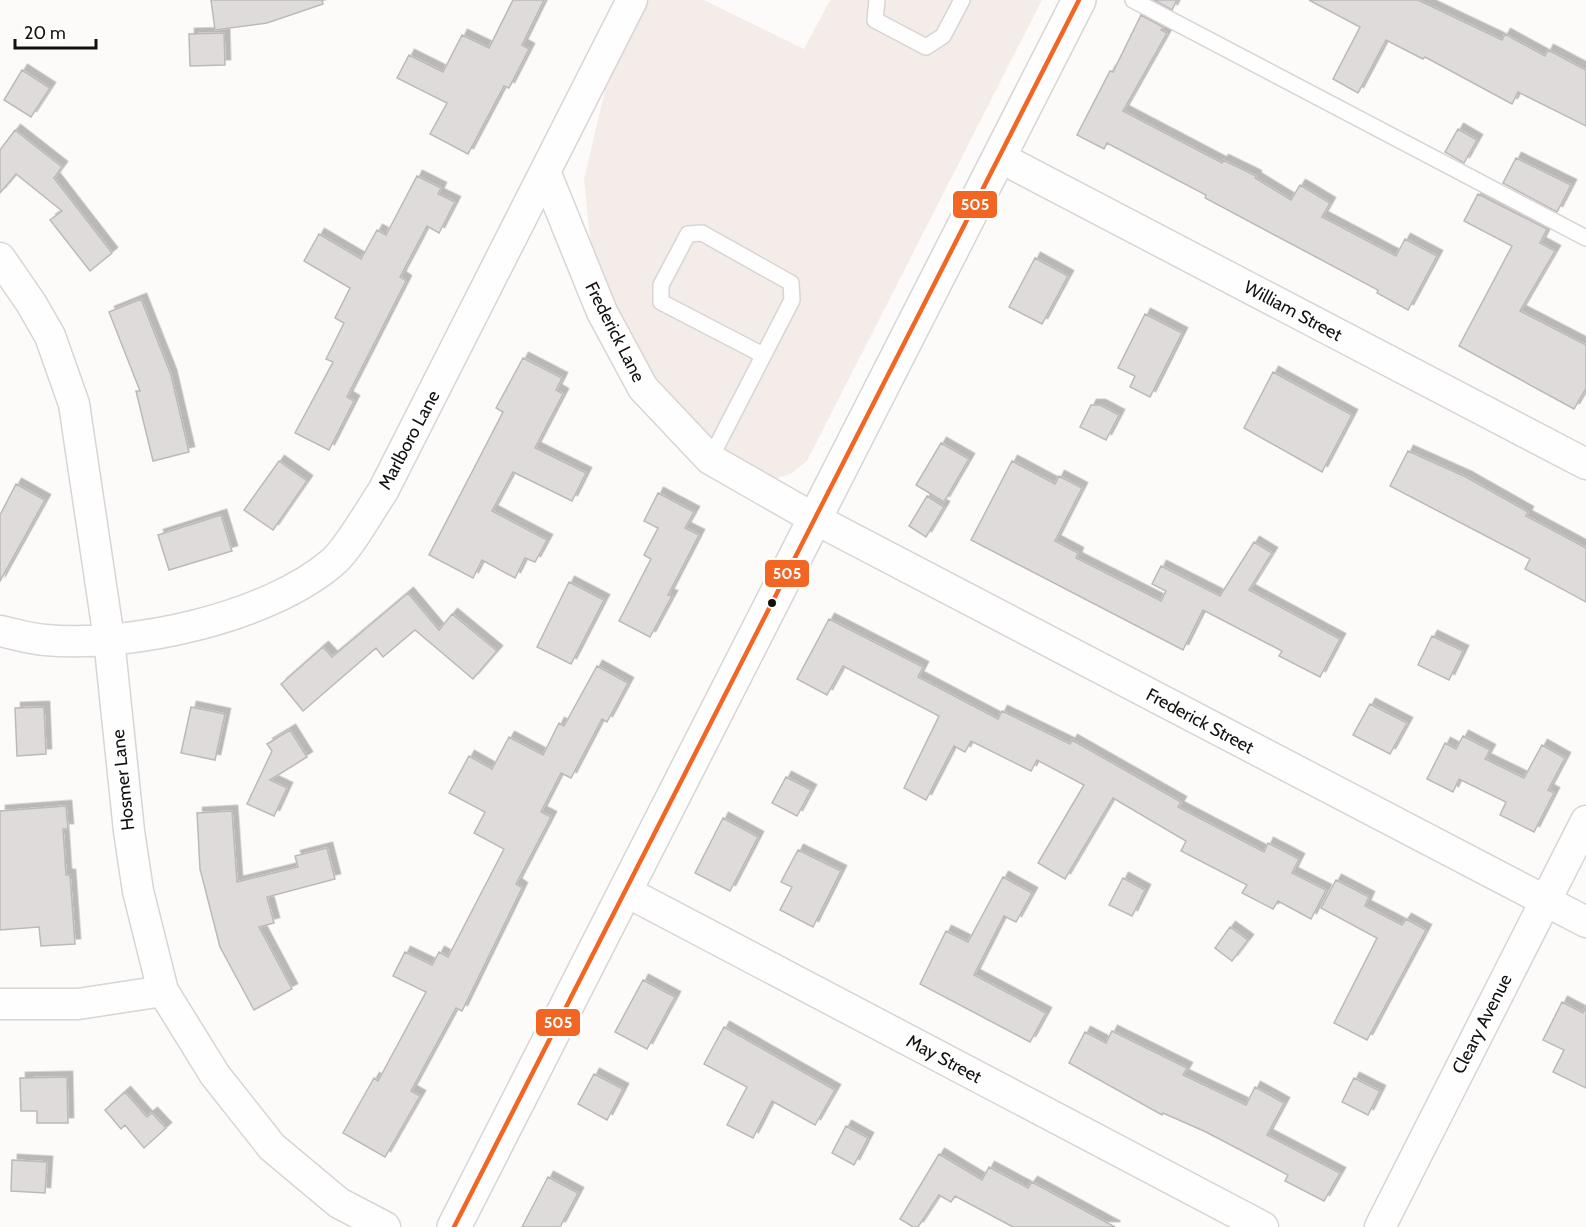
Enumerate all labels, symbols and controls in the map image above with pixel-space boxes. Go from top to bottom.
scale bar [15,12,96,50]
text: 20 m [24,22,66,44]
line badge: 505 [952,190,998,219]
text: 505 [961,195,989,214]
street label: William Street [1240,276,1346,346]
street label: Frederick Lane [580,278,650,386]
street label: Marlboro Lane [374,387,444,493]
line badge: 505 [764,559,810,588]
text: 505 [773,564,801,583]
unlabelled marker [766,597,778,609]
street label: Frederick Street [1143,683,1257,759]
street label: Hosmer Lane [107,728,139,832]
street label: Cleary Avenue [1447,970,1517,1078]
line badge: 505 [535,1008,581,1037]
text: 505 [544,1013,572,1032]
street label: May Street [903,1030,985,1088]

